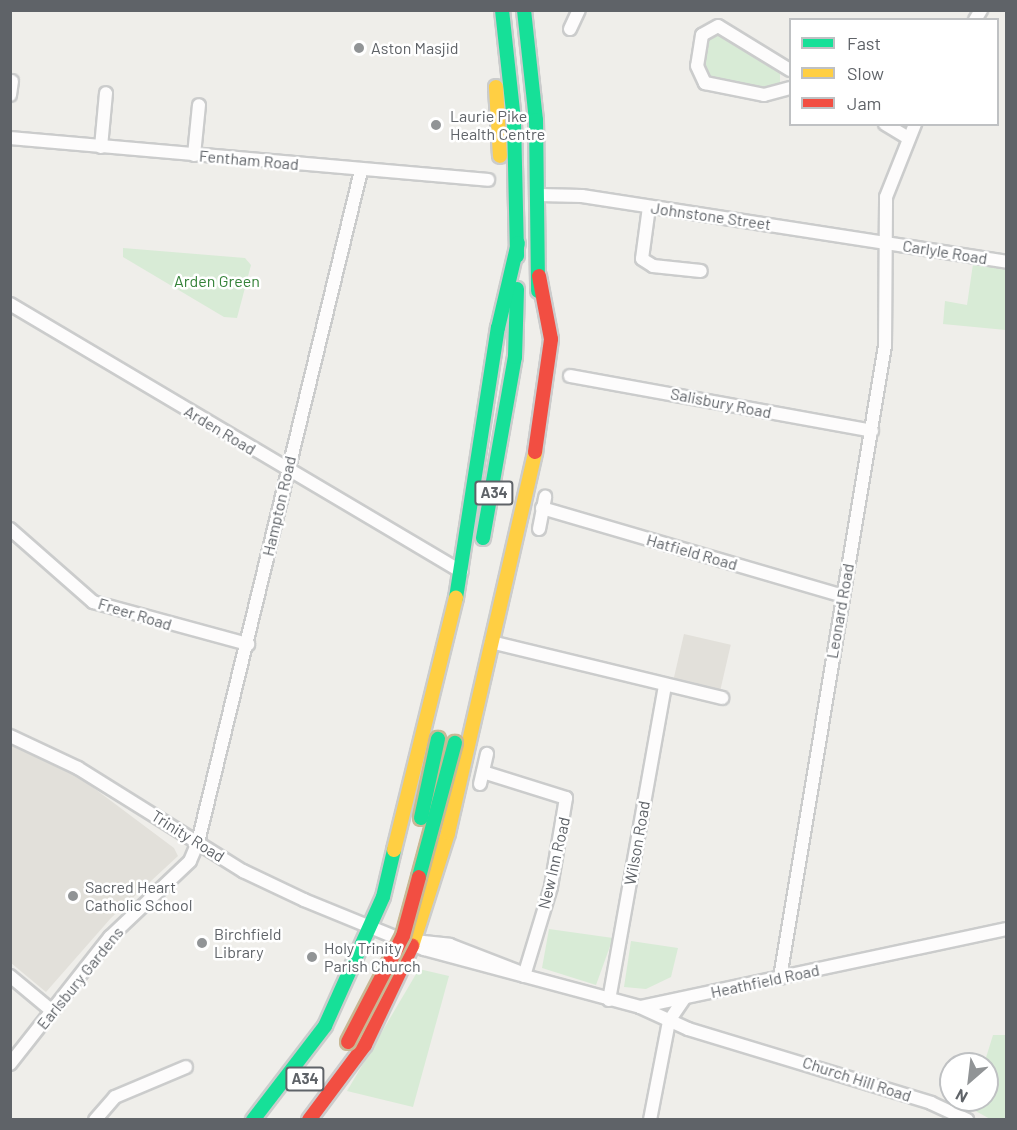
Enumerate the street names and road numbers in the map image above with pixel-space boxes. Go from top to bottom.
street label: Fentham Road [198,146,300,174]
street label: Johnstone Street [650,198,772,234]
street label: Carlyle Road [901,236,989,268]
street label: Salisbury Road [669,384,773,422]
street label: Arden Road [181,401,259,459]
street label: Hampton Road [258,454,300,558]
road number: A34 [473,481,515,505]
street label: Hatfield Road [644,530,740,574]
street label: Leonard Road [822,562,858,660]
street label: Freer Road [96,594,174,634]
street label: Wilson Road [620,799,654,887]
street label: Trinity Road [148,806,228,866]
street label: New Inn Road [534,815,574,911]
street label: Earlsbury Gardens [33,923,127,1033]
street label: Heathfield Road [709,960,821,1002]
street label: Church Hill Road [800,1052,914,1106]
road number: A34 [284,1067,326,1091]

